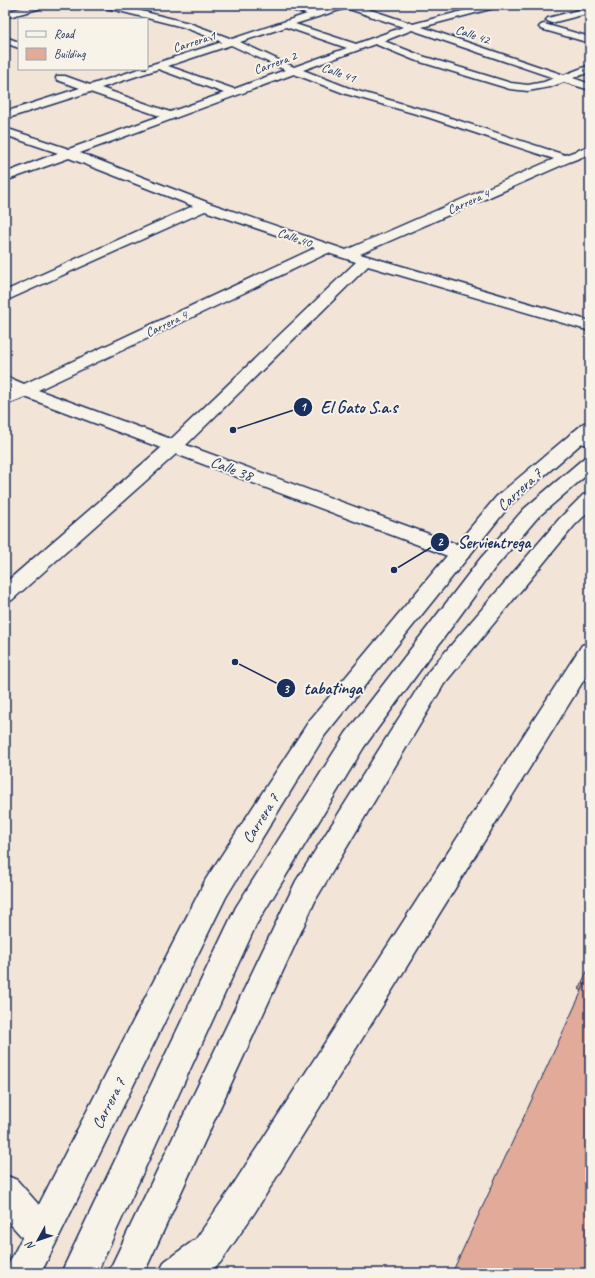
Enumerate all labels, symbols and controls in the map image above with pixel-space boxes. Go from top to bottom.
legend [18,18,148,70]
street label: Calle 42 [453,22,493,49]
text: Road [54,26,76,42]
street label: Carrera 1 [171,27,219,56]
text: Building [54,46,86,62]
street label: Carrera 2 [252,47,300,78]
street label: Calle 41 [319,59,359,87]
street label: Carrera 4 [445,185,493,218]
street label: Calle 40 [275,225,315,252]
street label: Carrera 4 [143,306,191,341]
callout: El Gato S.a.s [293,392,405,421]
text: El Gato S.a.s [321,397,399,418]
text: 1 [300,399,307,415]
street label: Calle 38 [208,452,257,487]
street label: Carrera 7 [493,463,547,516]
callout: Servientrega [430,527,539,556]
text: Servientrega [458,532,532,553]
text: 2 [437,534,444,550]
callout: tabatinga [276,674,370,703]
text: tabatinga [304,678,364,699]
text: 3 [283,681,290,697]
street label: Carrera 7 [238,789,284,847]
street label: Carrera 7 [88,1074,131,1132]
north arrow [18,1220,58,1260]
text: N [21,1238,38,1254]

